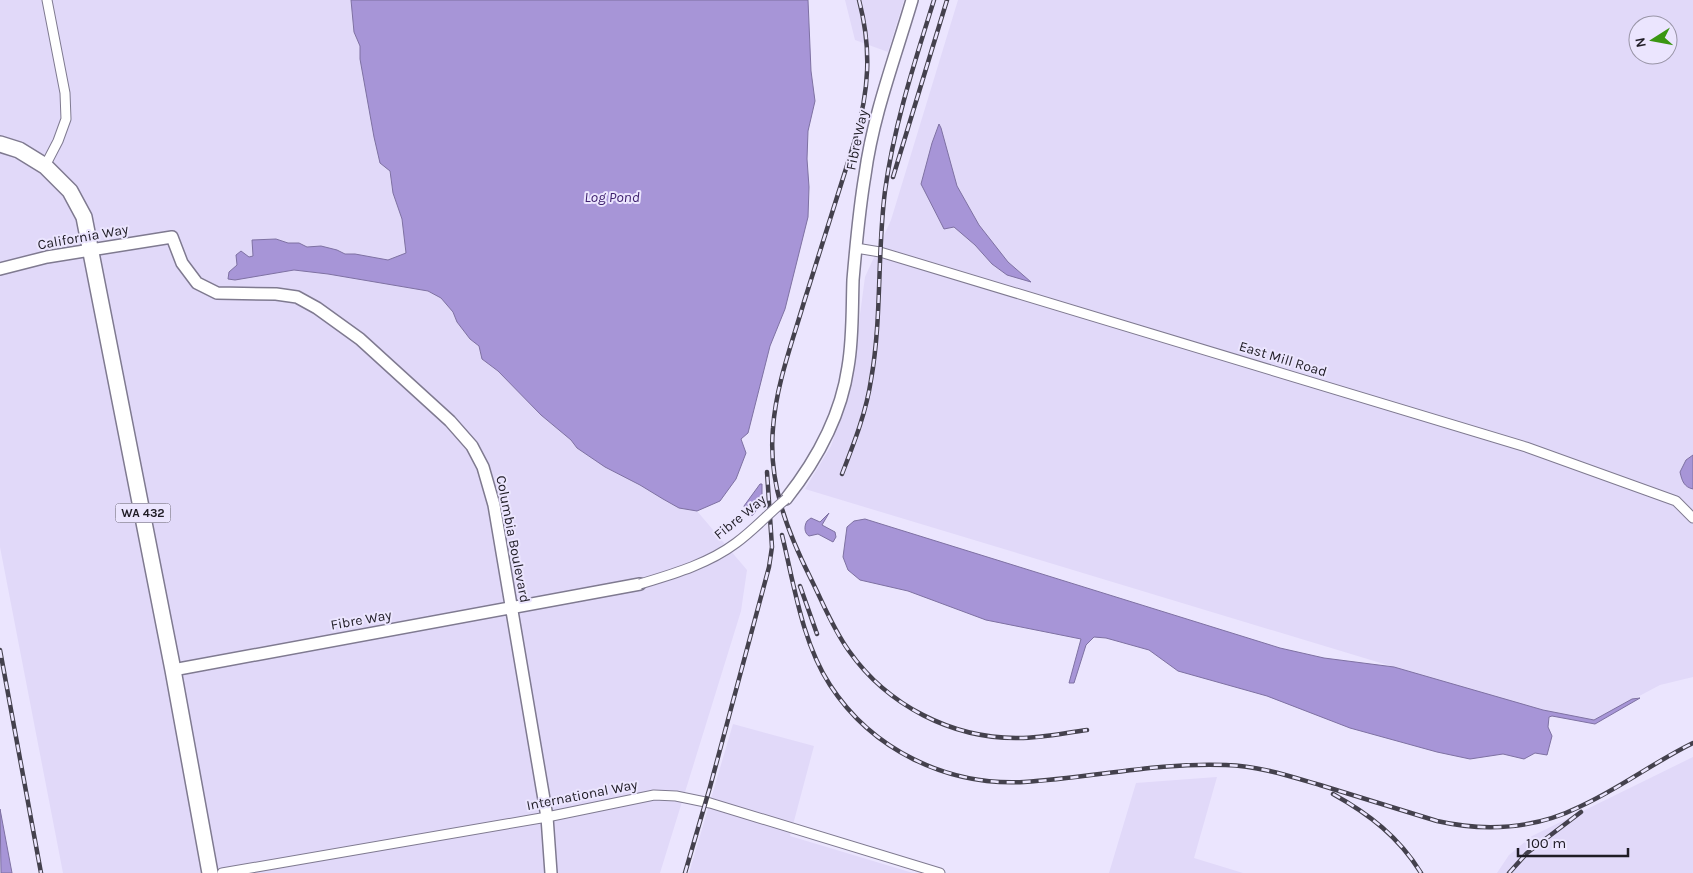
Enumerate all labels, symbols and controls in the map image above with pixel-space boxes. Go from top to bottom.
north arrow [1628,15,1678,65]
text: N [1631,36,1650,49]
street label: Fibre Way [842,108,872,172]
water label: Log Pond [584,188,640,206]
street label: California Way [36,221,130,253]
street label: East Mill Road [1237,338,1329,380]
street label: Columbia Boulevard [492,474,534,604]
street label: Fibre Way [711,491,770,543]
road number: WA 432 [116,503,170,522]
street label: Fibre Way [329,606,393,634]
street label: International Way [525,776,639,814]
scale bar [1518,826,1628,858]
text: 100 m [1526,834,1566,852]

